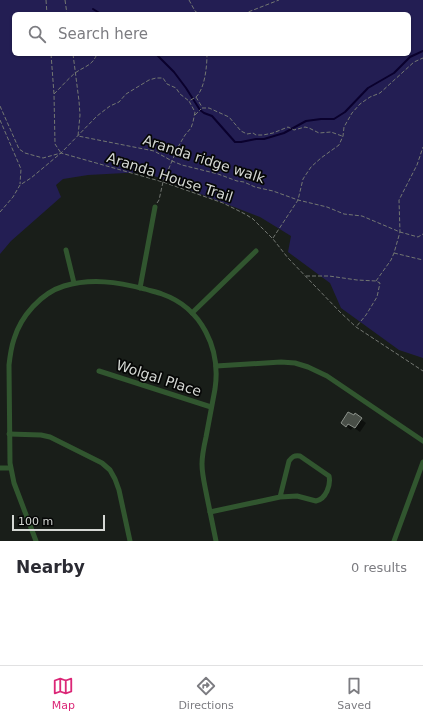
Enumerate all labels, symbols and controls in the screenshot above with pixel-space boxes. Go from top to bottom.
search box [12,12,411,56]
icon: search [26,23,48,45]
text: Search here [58,25,148,43]
street label: Aranda ridge walk [141,132,268,187]
street label: Aranda House Trail [105,149,235,205]
street label: Wolgal Place [114,357,204,399]
scale bar [12,513,105,532]
text: 100 m [18,515,53,528]
text: Nearby [16,557,85,577]
text: 0 results [351,560,407,575]
tab: Map [52,675,75,712]
tab: Directions [178,675,234,712]
tab: Saved [337,675,371,712]

